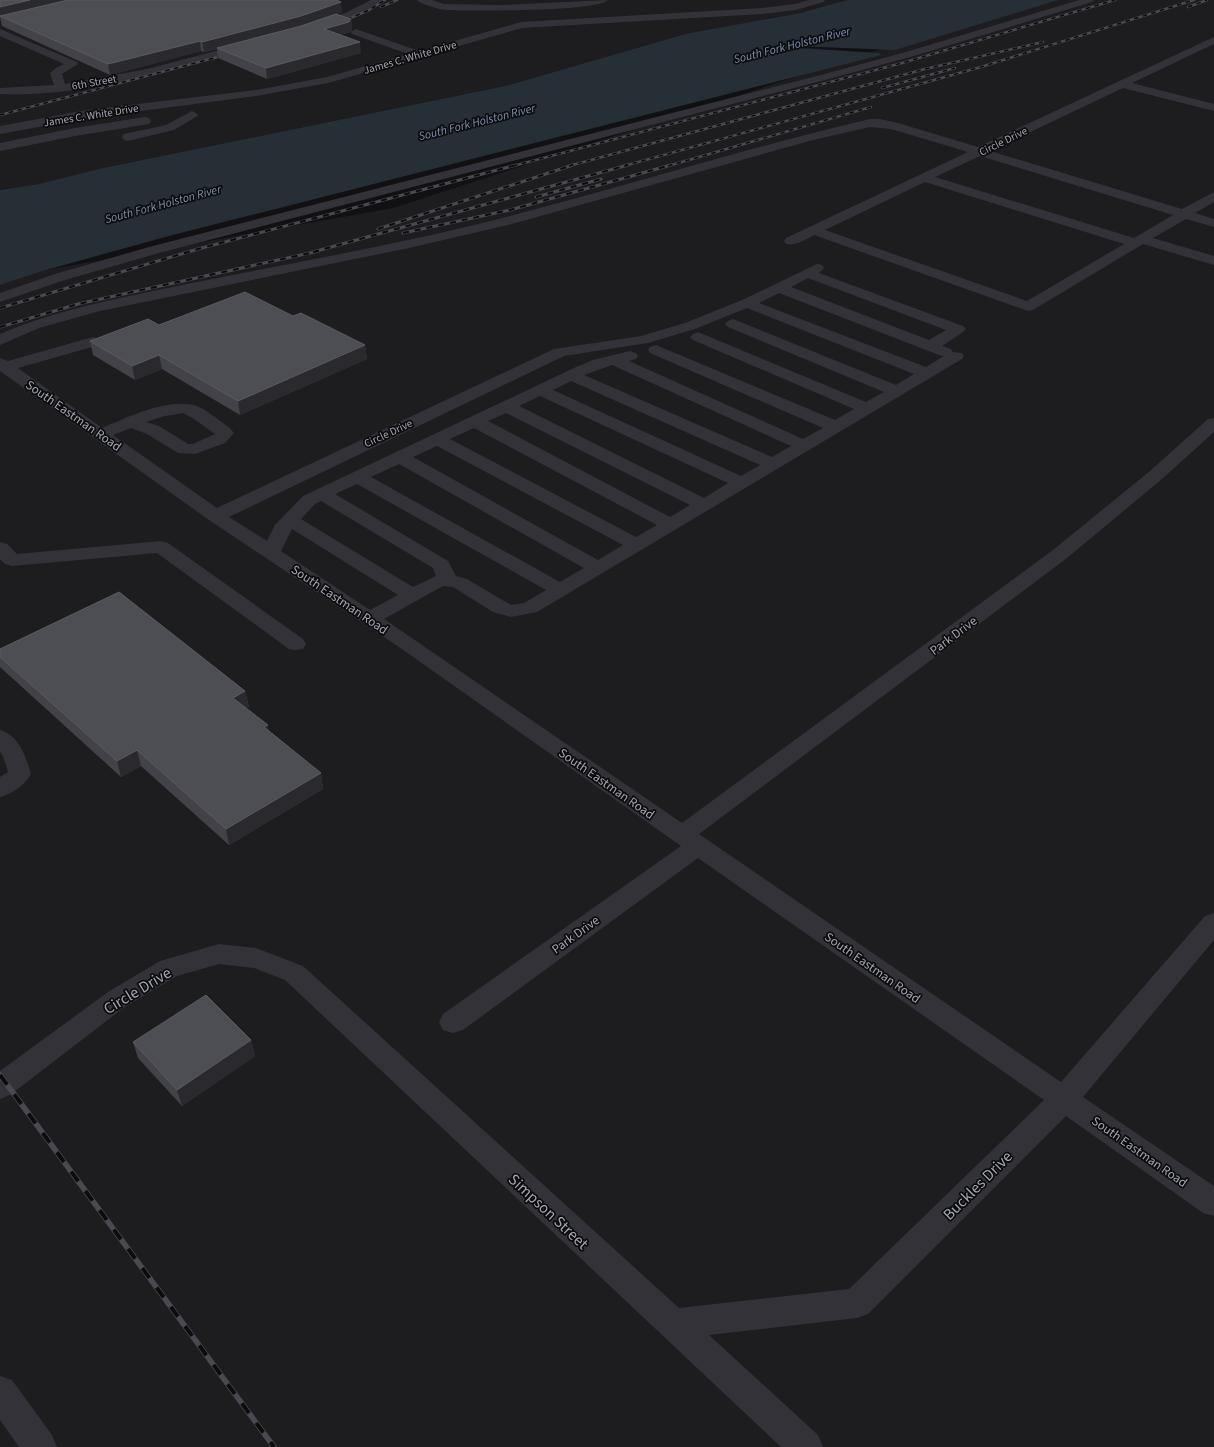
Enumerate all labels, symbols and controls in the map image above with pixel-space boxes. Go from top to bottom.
water label: South Fork Holston River [732,23,853,68]
street label: James C. White Drive [362,37,459,78]
street label: 6th Street [71,71,118,94]
water label: South Fork Holston River [417,100,538,145]
street label: James C. White Drive [43,101,140,130]
street label: Circle Drive [977,123,1030,160]
water label: South Fork Holston River [103,181,224,228]
street label: South Eastman Road [22,376,125,456]
street label: Circle Drive [361,415,415,451]
street label: South Eastman Road [288,561,391,639]
street label: Park Drive [926,612,981,660]
street label: South Eastman Road [555,744,658,824]
street label: Park Drive [548,911,603,958]
street label: South Eastman Road [821,928,924,1008]
street label: Circle Drive [99,962,176,1020]
street label: South Eastman Road [1088,1112,1191,1192]
street label: Buckles Drive [938,1146,1017,1225]
street label: Simpson Street [504,1169,594,1255]

